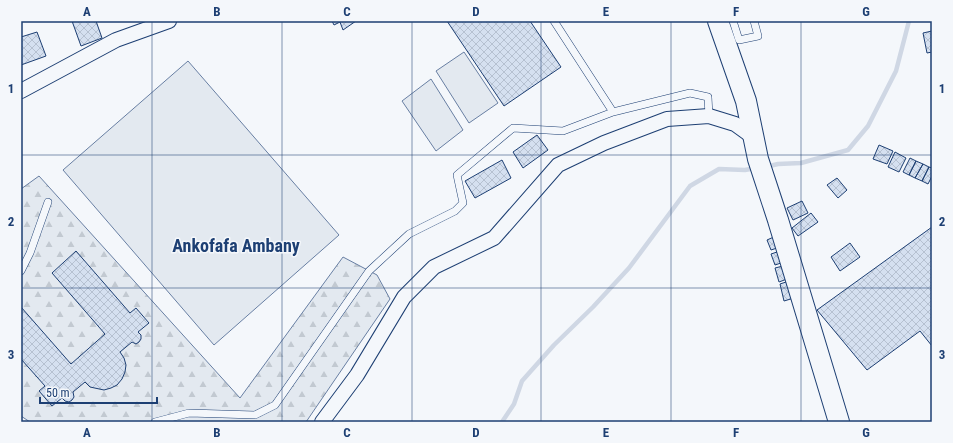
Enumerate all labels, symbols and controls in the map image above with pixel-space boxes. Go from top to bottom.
text: A [83,4,91,19]
text: B [213,4,221,19]
text: C [343,4,351,19]
text: D [472,4,480,19]
text: E [603,4,610,19]
text: F [733,4,739,19]
text: G [862,4,870,19]
text: 1 [8,81,14,96]
text: 1 [939,81,945,96]
text: 2 [8,214,15,229]
text: 2 [939,214,946,229]
district label: Ankofafa Ambany [172,235,300,256]
text: 3 [8,347,14,362]
text: 3 [939,347,945,362]
scale bar [40,379,157,405]
text: 50 m [46,386,70,400]
text: A [83,425,91,440]
text: B [213,425,221,440]
text: C [343,425,351,440]
text: D [472,425,480,440]
text: E [603,425,610,440]
text: F [733,425,739,440]
text: G [862,425,870,440]

